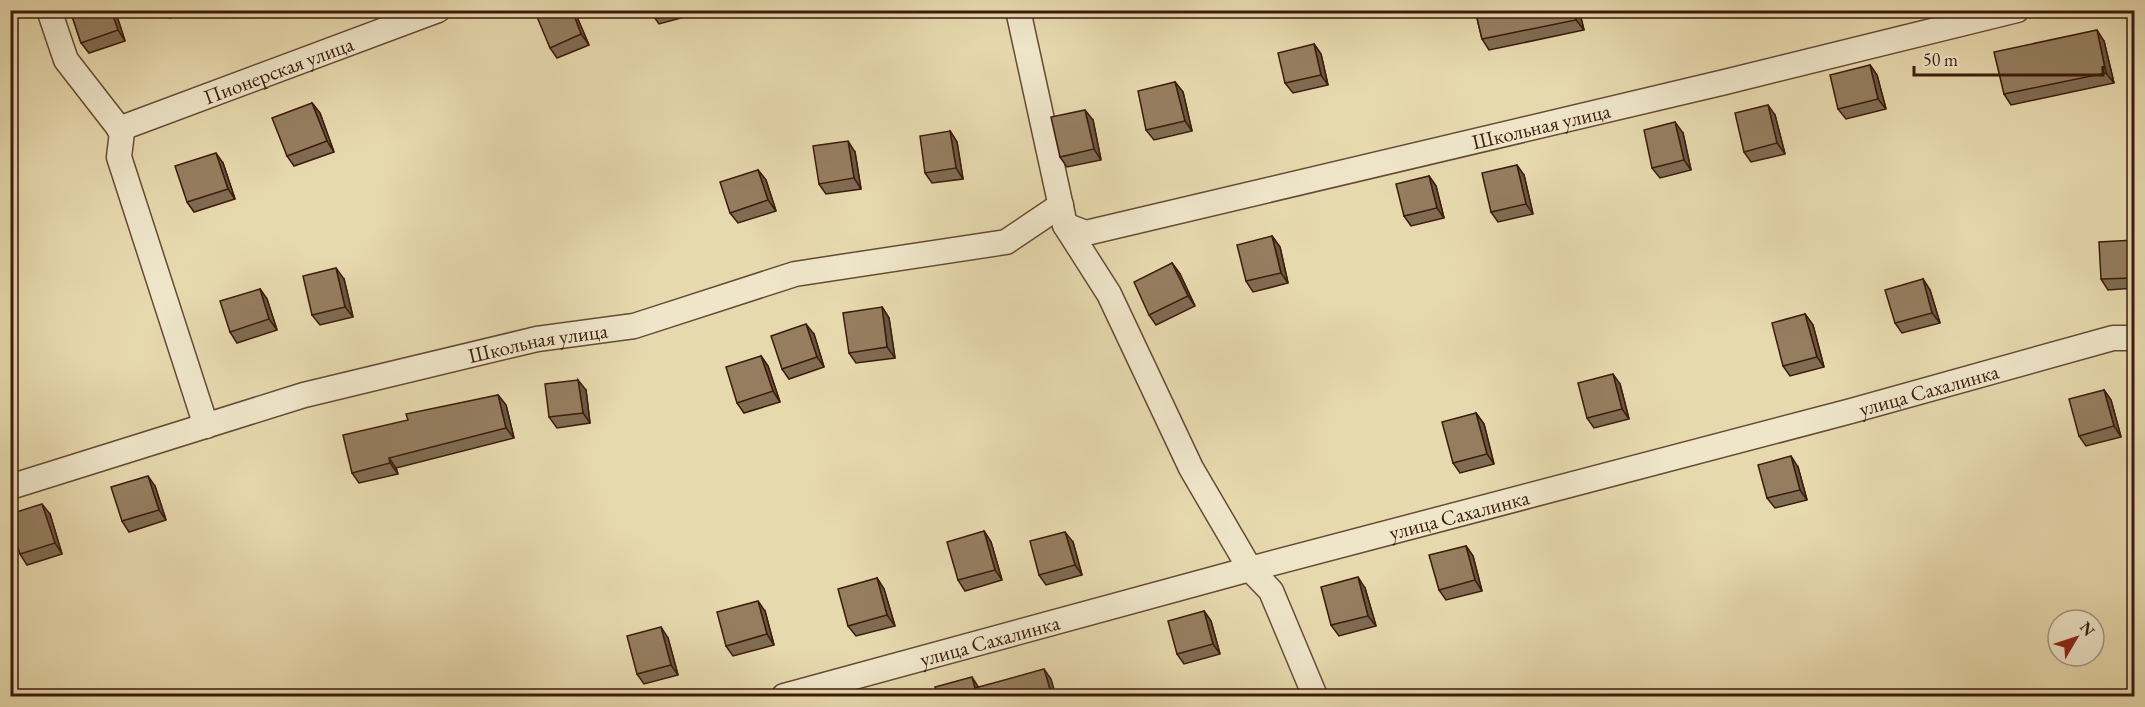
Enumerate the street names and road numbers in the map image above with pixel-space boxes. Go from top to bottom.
street label: Пионерская улица [200,29,358,110]
street label: Школьная улица [1469,96,1614,155]
street label: Школьная улица [465,316,610,369]
street label: улица Сахалинка [1856,357,2002,422]
street label: улица Сахалинка [1386,483,1533,545]
street label: улица Сахалинка [916,608,1063,672]

